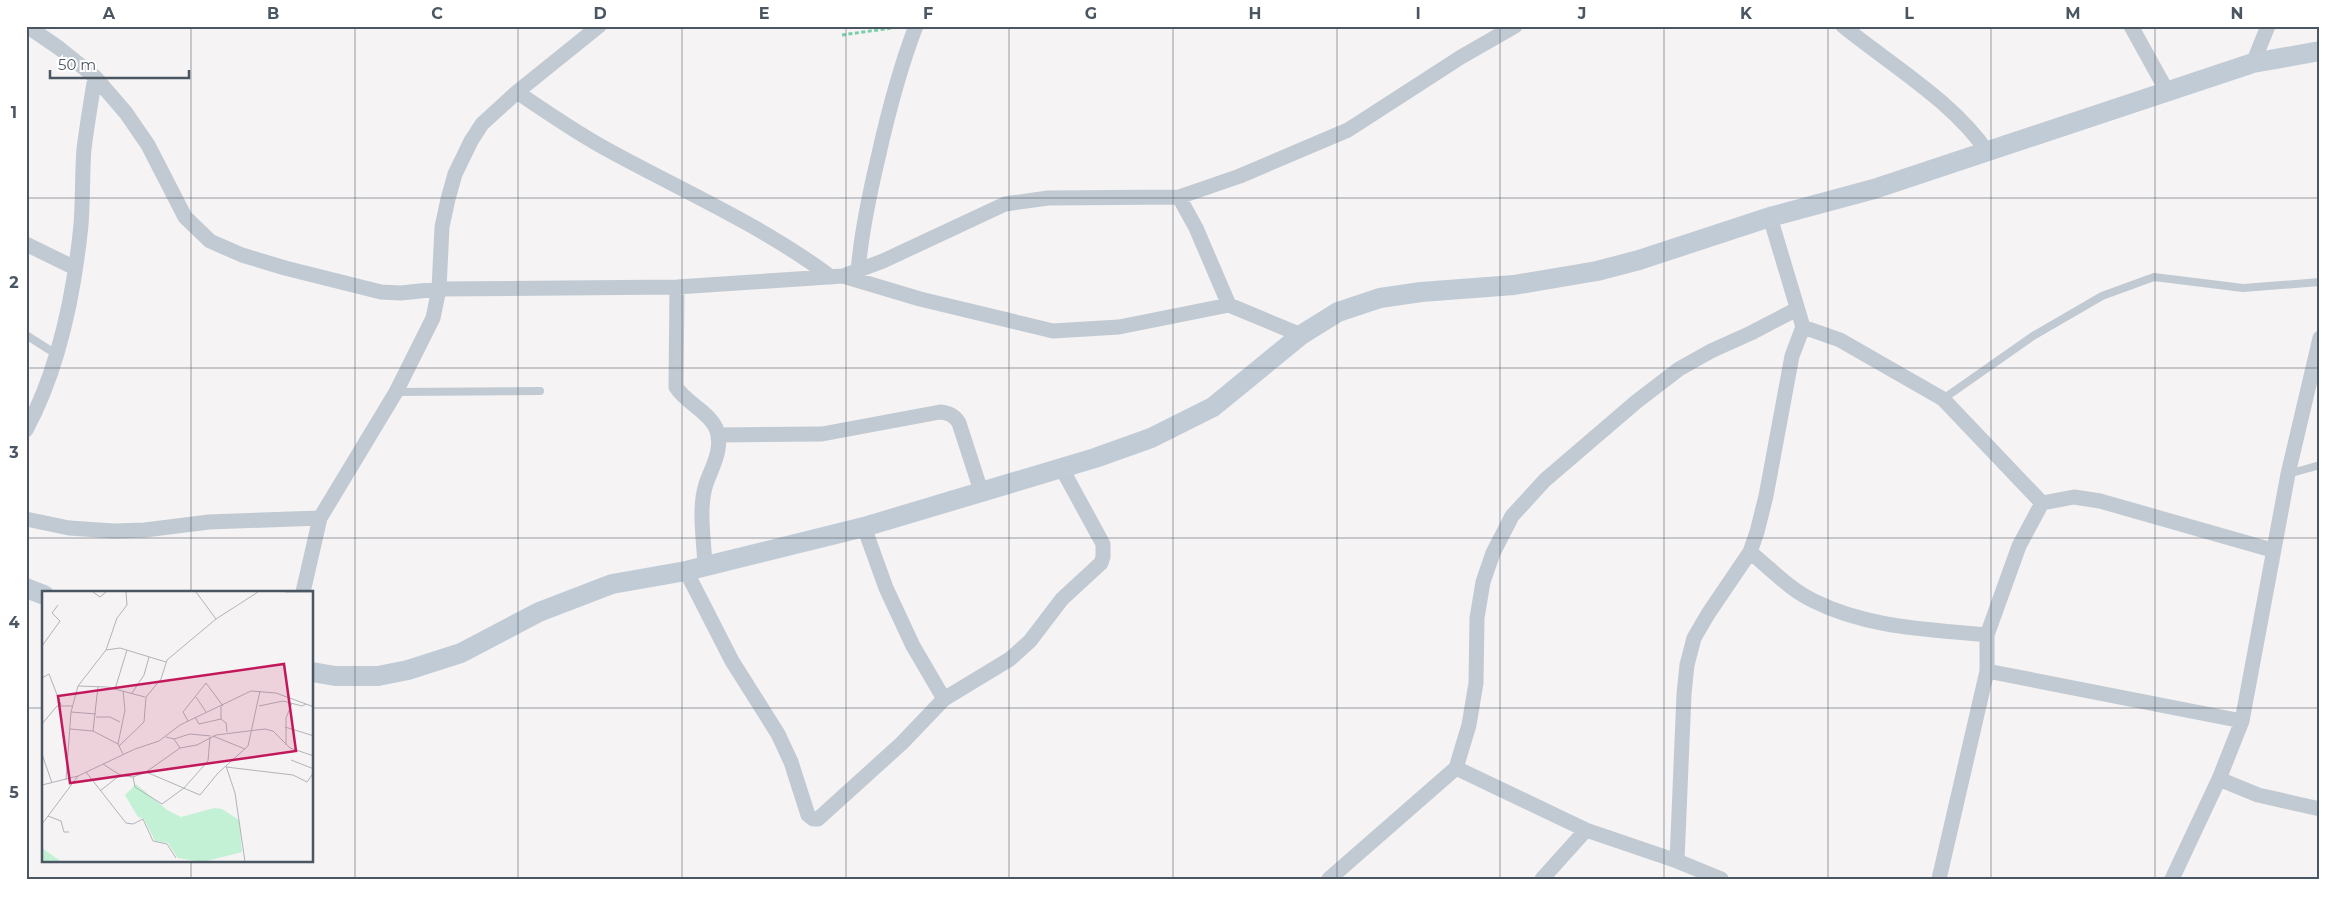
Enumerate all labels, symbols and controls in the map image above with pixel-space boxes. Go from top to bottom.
text: A [102,4,116,23]
text: B [267,4,279,23]
text: C [431,4,443,23]
text: D [593,4,607,23]
text: E [759,4,769,23]
text: F [923,4,933,23]
text: G [1085,4,1097,23]
text: H [1249,4,1261,23]
text: I [1415,4,1421,23]
text: J [1577,4,1586,23]
text: K [1740,4,1753,23]
text: L [1904,4,1914,23]
text: M [2065,4,2081,23]
text: N [2231,4,2243,23]
scale bar [50,48,189,80]
text: 50 m [58,55,96,74]
text: 1 [11,103,17,122]
text: 2 [9,273,19,292]
text: 3 [8,443,19,462]
inset map [42,591,314,862]
text: 4 [8,613,20,632]
text: 5 [9,783,19,802]

